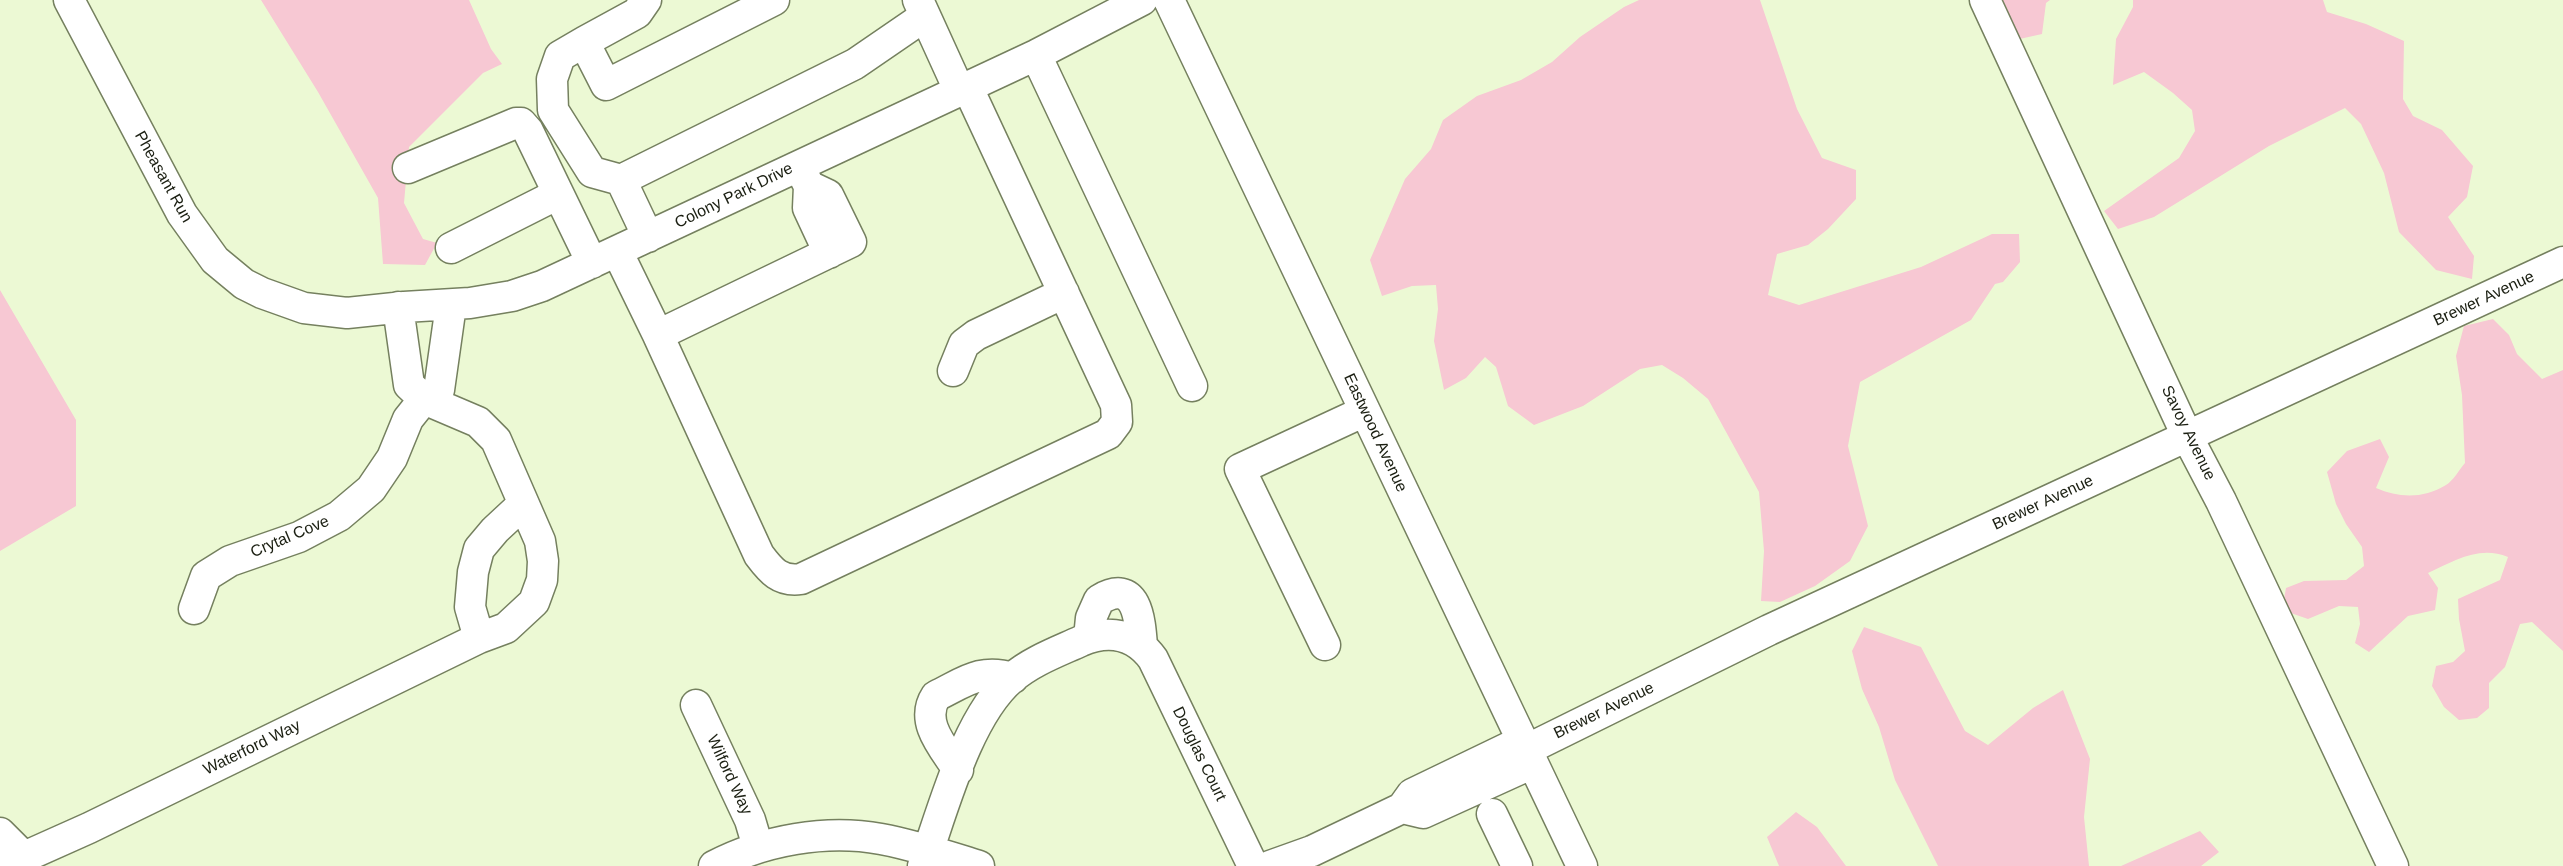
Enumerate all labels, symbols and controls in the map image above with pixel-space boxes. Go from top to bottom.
street label: Pheasant Run [130,128,196,226]
street label: Colony Park Drive [672,159,796,233]
street label: Brewer Avenue [2431,267,2537,331]
street label: Eastwood Avenue [1339,371,1411,495]
street label: Savoy Avenue [2157,383,2219,483]
street label: Brewer Avenue [1990,471,2096,535]
street label: Crytal Cove [248,512,332,562]
street label: Brewer Avenue [1551,678,1657,744]
street label: Douglas Court [1168,704,1230,804]
street label: Waterford Way [200,716,304,780]
street label: Wilford Way [702,732,756,818]

